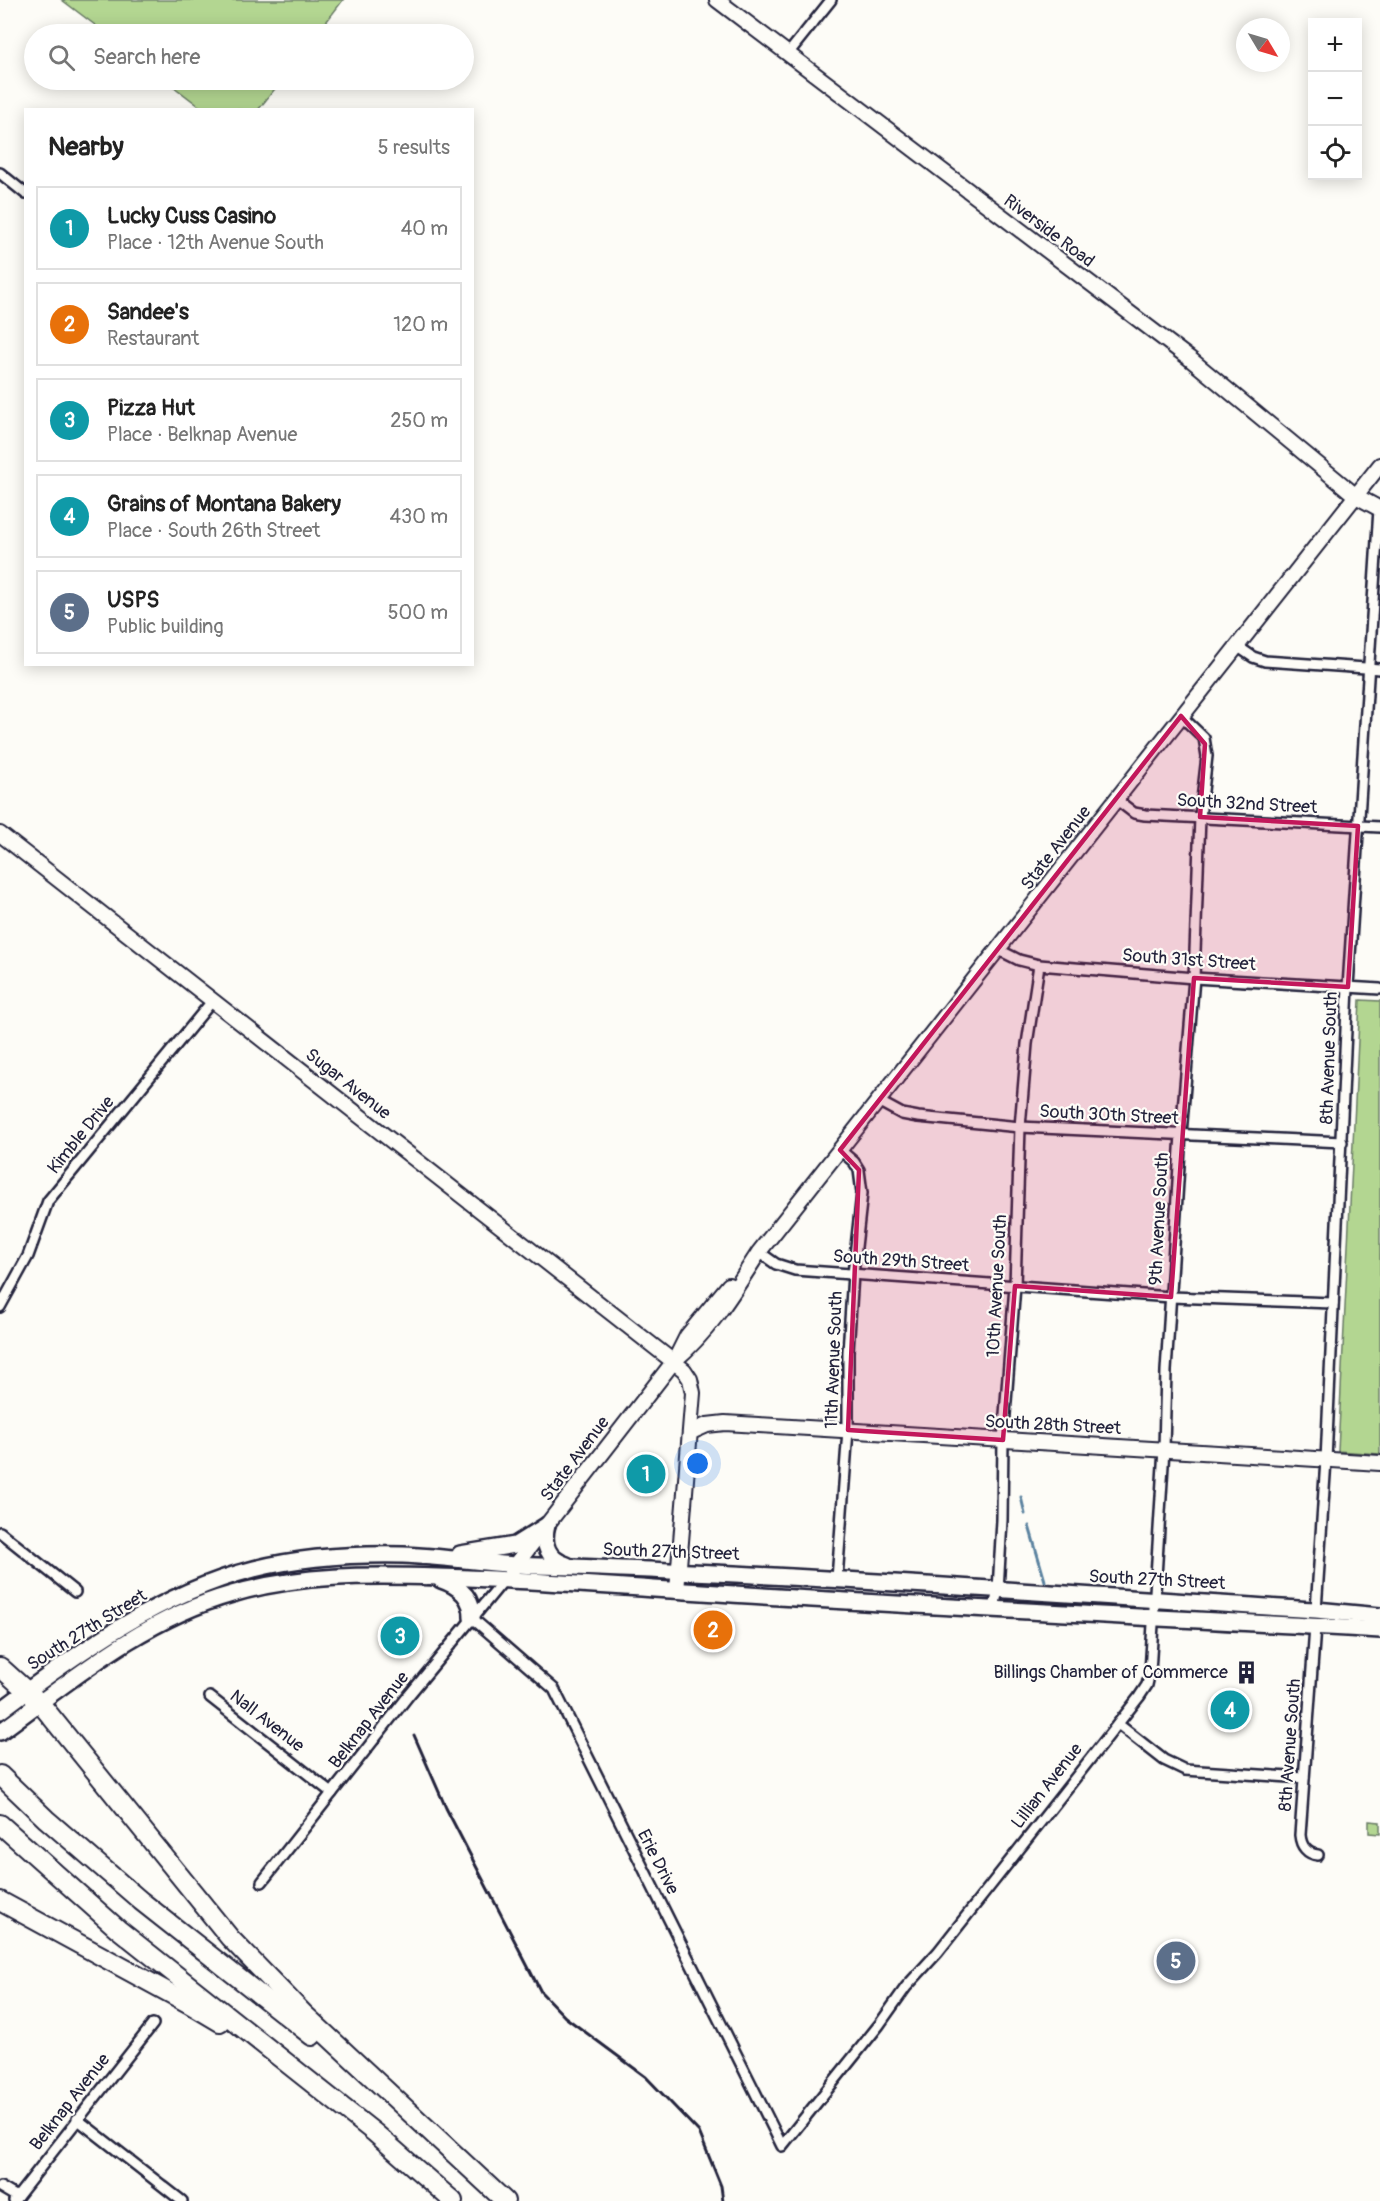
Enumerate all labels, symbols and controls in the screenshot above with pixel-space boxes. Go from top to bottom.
north arrow [1236,18,1290,72]
map controls [1308,18,1362,180]
button: + [1308,18,1362,72]
search box [24,24,474,90]
icon: search [45,41,78,74]
text: Search here [93,43,200,71]
button: − [1308,72,1362,126]
button: locate [1308,126,1362,180]
text: Nearby [48,131,124,163]
text: 5 results [378,135,450,160]
street label: Riverside Road [999,189,1099,273]
text: Lucky Cuss Casino [107,202,276,230]
text: 1 [66,216,73,241]
text: 40 m [401,216,448,241]
text: Place · 12th Avenue South [107,230,324,255]
text: Sandee's [107,298,189,326]
text: 2 [64,312,75,337]
text: 120 m [393,312,448,337]
text: Restaurant [107,326,199,351]
text: Pizza Hut [107,394,195,422]
text: 3 [64,408,75,433]
text: 250 m [390,408,448,433]
text: Place · Belknap Avenue [107,422,297,447]
text: Grains of Montana Bakery [107,490,341,518]
text: 4 [64,504,75,529]
text: 430 m [389,504,448,529]
text: Place · South 26th Street [107,518,320,543]
text: USPS [107,586,159,614]
text: 5 [64,600,75,625]
text: 500 m [388,600,448,625]
text: Public building [107,614,223,639]
street label: South 32nd Street [1176,789,1319,819]
street label: State Avenue [1016,801,1096,895]
street label: South 31st Street [1121,944,1257,976]
street label: 8th Avenue South [1315,991,1343,1125]
street label: Sugar Avenue [300,1043,396,1125]
street label: Kimble Drive [42,1091,120,1179]
street label: South 30th Street [1039,1100,1180,1130]
street label: 9th Avenue South [1144,1152,1174,1286]
street label: 10th Avenue South [982,1214,1012,1358]
street label: South 29th Street [832,1245,971,1277]
street label: 11th Avenue South [820,1291,848,1429]
street label: South 28th Street [984,1410,1122,1440]
street label: State Avenue [535,1412,615,1506]
your location [683,1449,712,1478]
pin: 1 [626,1452,666,1496]
street label: South 27th Street [602,1538,741,1566]
street label: South 27th Street [1088,1565,1227,1595]
street label: South 27th Street [23,1584,152,1676]
pin: 2 [694,1608,732,1652]
pin: 3 [380,1614,420,1658]
building icon: Billings Chamber of Commerce [1233,1659,1259,1685]
place label: Billings Chamber of Commerce [993,1661,1228,1684]
street label: Belknap Avenue [324,1667,414,1773]
street label: 8th Avenue South [1274,1678,1306,1812]
street label: Nall Avenue [225,1685,309,1757]
pin: 4 [1210,1688,1250,1732]
street label: Lillian Avenue [1006,1738,1088,1833]
street label: Erie Drive [632,1826,684,1899]
pin: 5 [1156,1938,1196,1984]
street label: Belknap Avenue [25,2049,115,2155]

